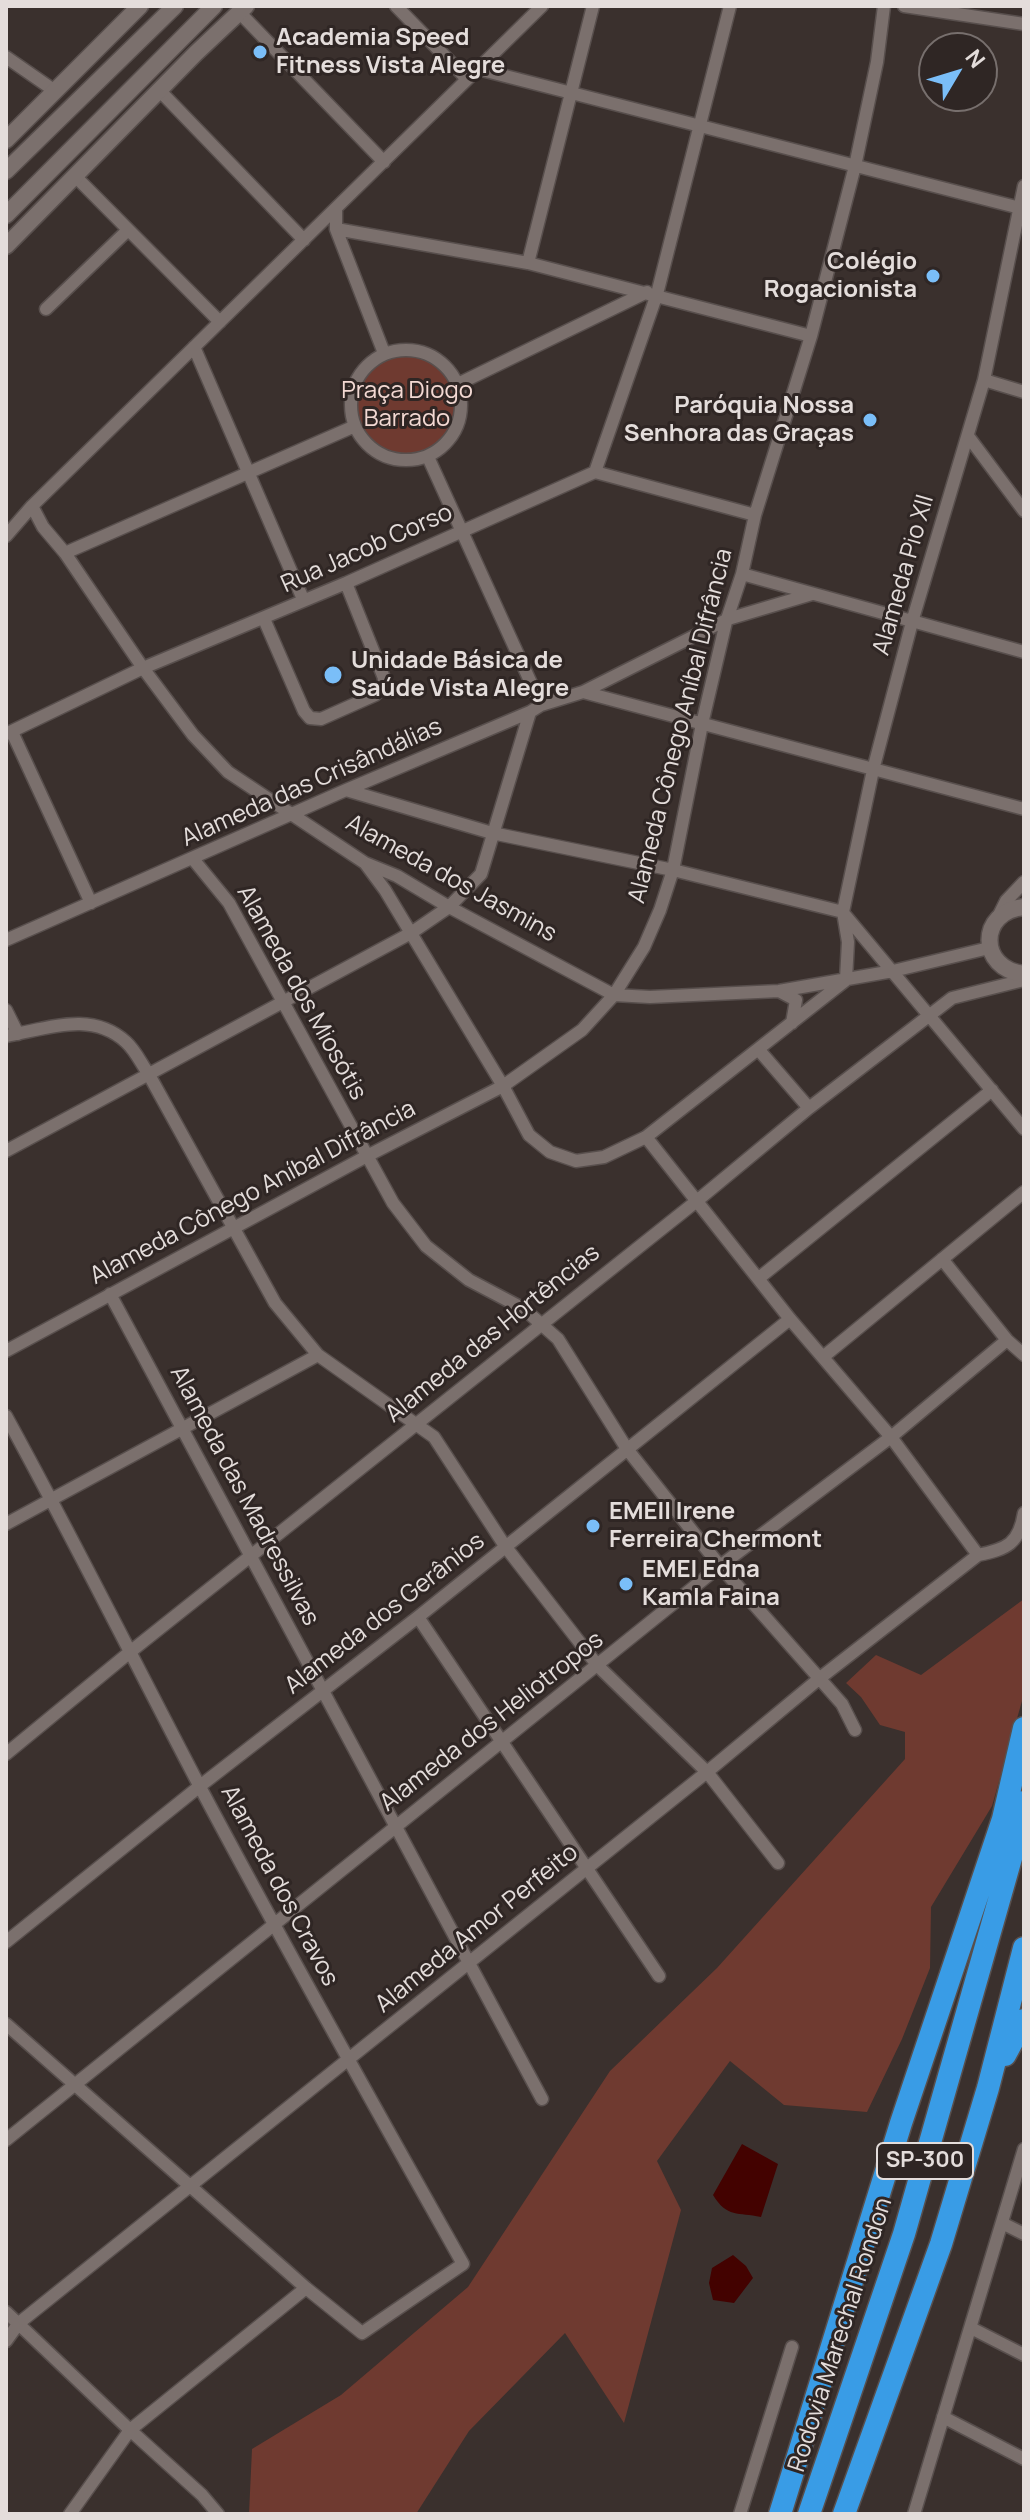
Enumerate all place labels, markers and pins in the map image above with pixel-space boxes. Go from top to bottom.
place label: Academia Speed Fitness Vista Alegre [276,24,505,80]
marker: Academia Speed Fitness Vista Alegre [251,43,269,61]
place label: Colégio Rogacionista [764,248,917,304]
marker: Colégio Rogacionista [924,267,942,285]
place label: Paróquia Nossa Senhora das Graças [624,392,854,448]
marker: Paróquia Nossa Senhora das Graças [861,411,879,429]
place label: Unidade Básica de Saúde Vista Alegre [351,647,569,703]
marker: Unidade Básica de Saúde Vista Alegre [322,664,344,686]
place label: EMEII Irene Ferreira Chermont [609,1498,822,1554]
marker: EMEII Irene Ferreira Chermont [584,1517,602,1535]
place label: EMEI Edna Kamla Faina [642,1556,780,1612]
marker: EMEI Edna Kamla Faina [617,1575,635,1593]

